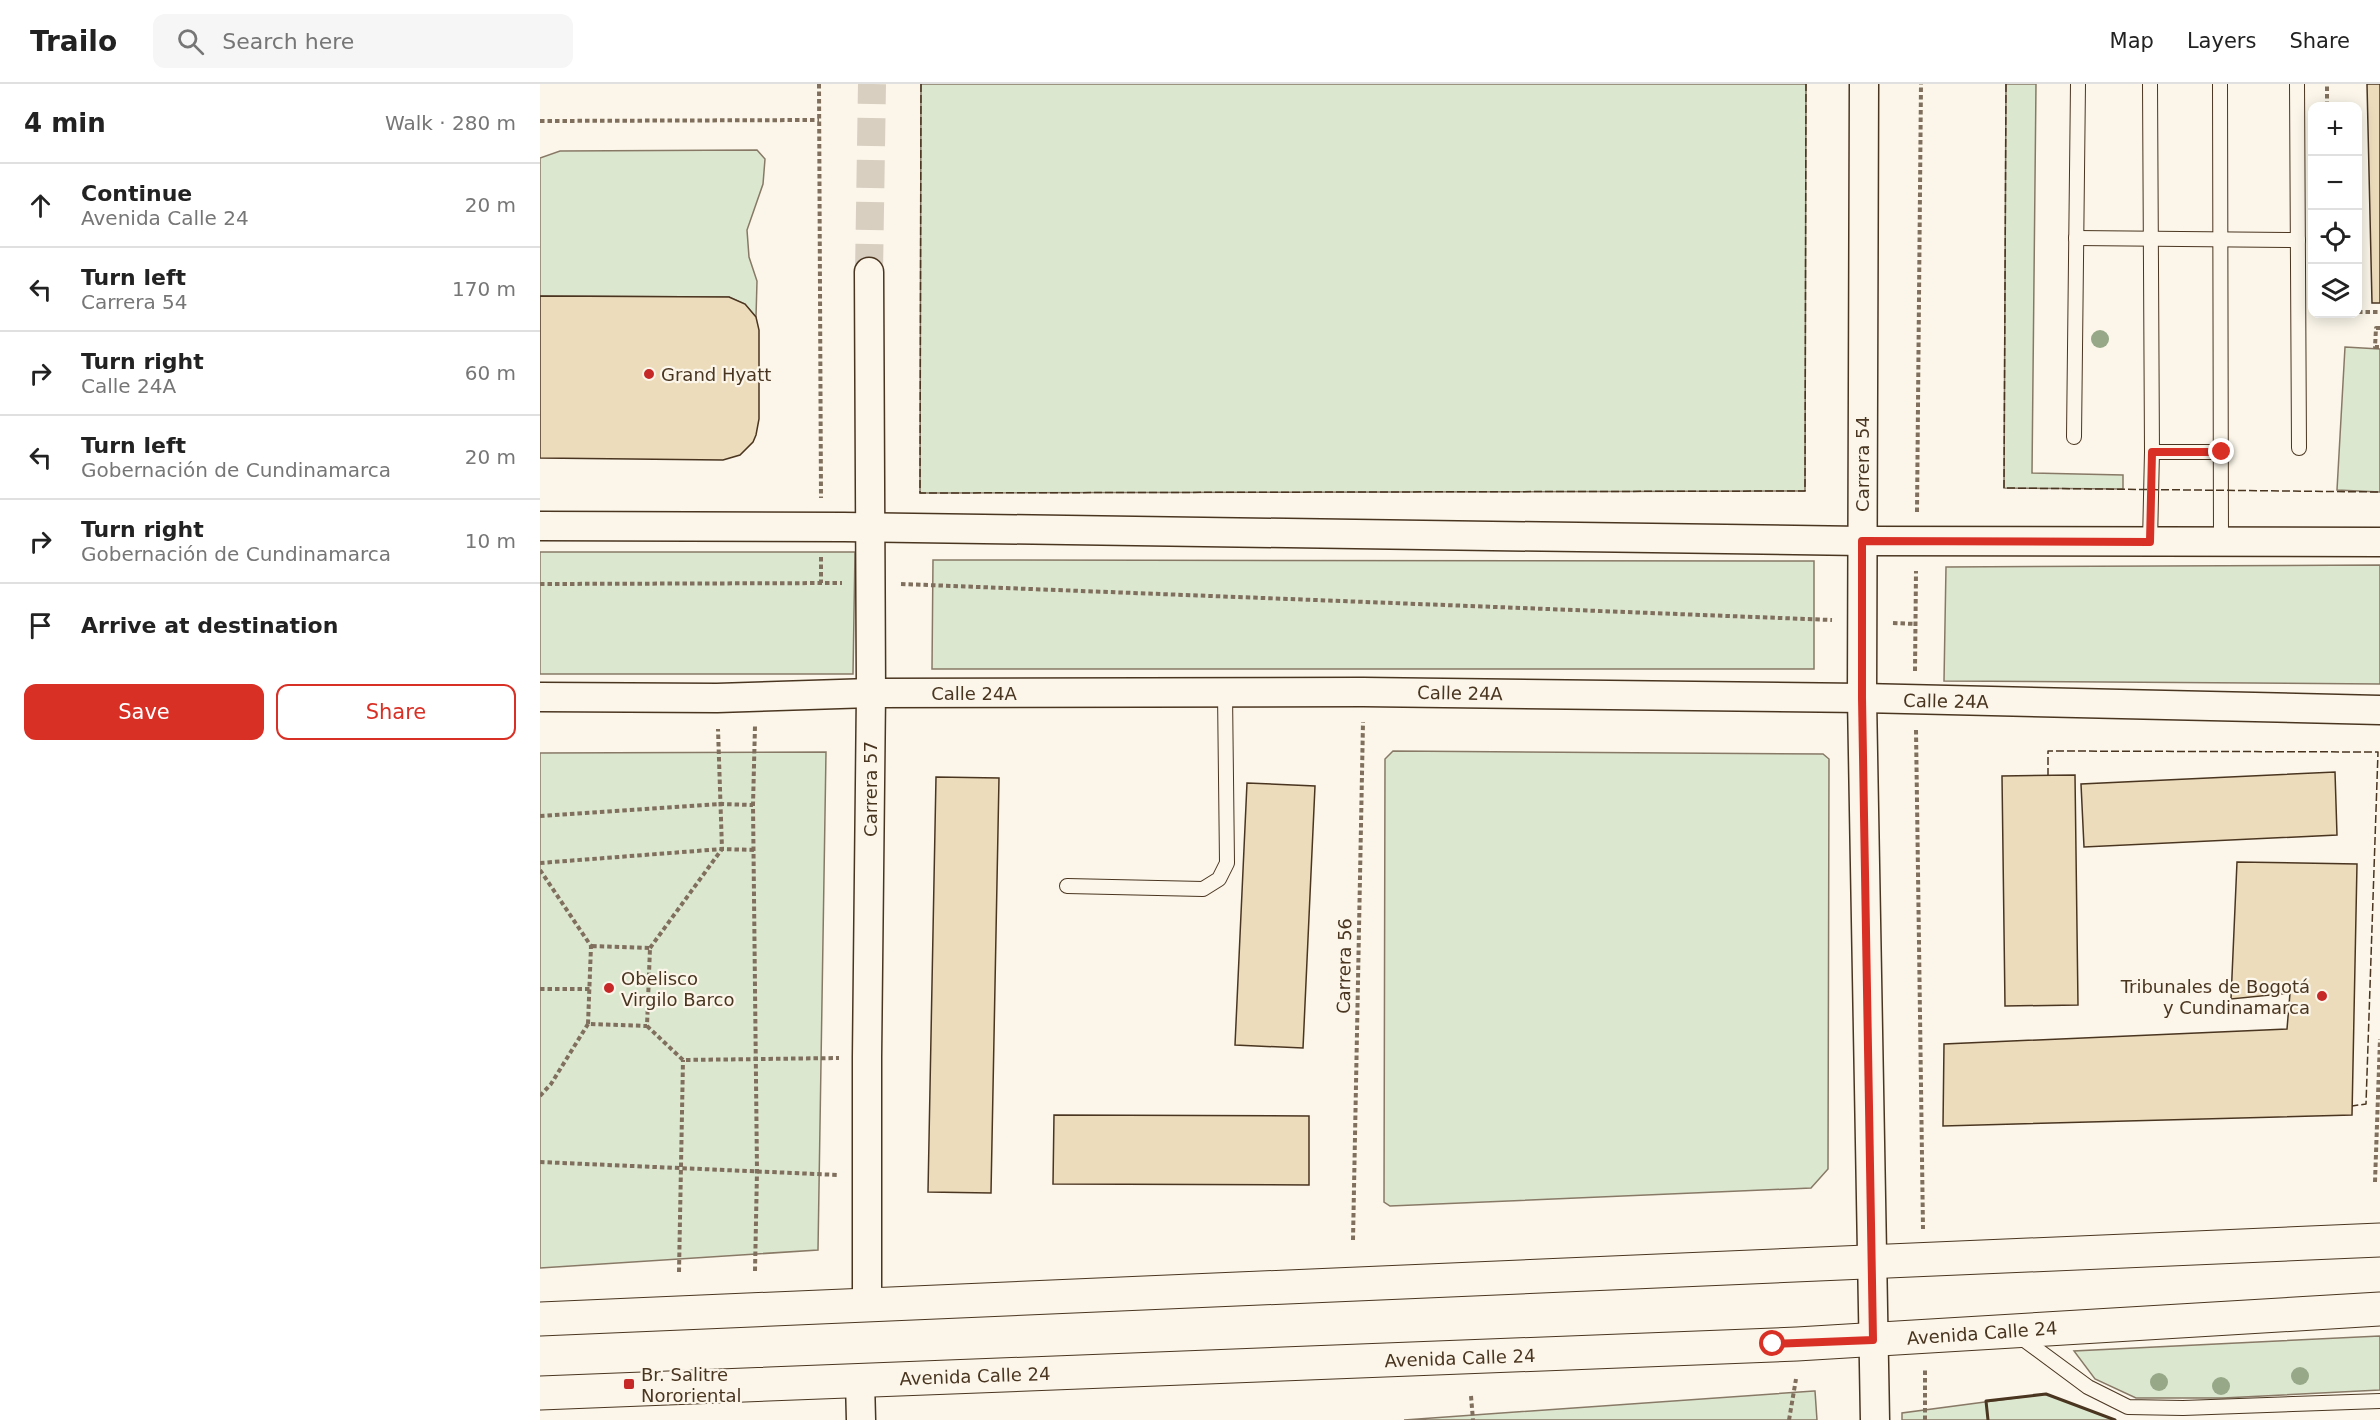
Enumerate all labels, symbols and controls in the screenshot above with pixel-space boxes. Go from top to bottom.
search box [153,14,573,68]
text: Trailo [30,25,117,58]
icon: search [174,25,207,58]
text: Search here [222,29,354,54]
text: Map [2110,29,2154,53]
text: Layers [2187,29,2256,53]
text: Share [2289,29,2350,53]
map controls [2308,102,2362,318]
button: + [2308,102,2362,156]
text: 4 min [24,108,106,138]
text: Walk · 280 m [385,111,516,135]
button: − [2308,156,2362,210]
text: Continue [81,181,192,206]
icon: ahead [24,189,57,222]
text: 20 m [465,193,516,217]
text: Avenida Calle 24 [81,206,249,230]
button: locate [2308,210,2362,264]
button: layers [2308,264,2362,318]
text: Turn left [81,265,186,290]
icon: left [24,273,57,306]
text: 170 m [452,277,516,301]
text: Carrera 54 [81,290,187,314]
text: Turn right [81,349,204,374]
icon: right [24,357,57,390]
text: 60 m [465,361,516,385]
place label: Grand Hyatt [661,364,771,385]
marker: Grand Hyatt [642,367,656,381]
text: Calle 24A [81,374,176,398]
street label: Carrera 54 [1852,416,1873,512]
text: Turn left [81,433,186,458]
route end [2208,438,2234,464]
icon: left [24,441,57,474]
text: 20 m [465,445,516,469]
text: Gobernación de Cundinamarca [81,458,391,482]
text: Turn right [81,517,204,542]
icon: right [24,525,57,558]
text: 10 m [465,529,516,553]
text: Gobernación de Cundinamarca [81,542,391,566]
icon: arrive [24,609,57,642]
text: Arrive at destination [81,613,338,638]
street label: Calle 24A [1417,682,1504,704]
street label: Calle 24A [931,683,1017,704]
button: Save [24,684,264,740]
button: Share [276,684,516,740]
street label: Calle 24A [1903,690,1990,712]
street label: Carrera 57 [860,741,881,837]
street label: Carrera 56 [1333,918,1355,1014]
place label: Obelisco Virgilo Barco [621,968,734,1010]
place label: Tribunales de Bogotá y Cundinamarca [2120,976,2310,1018]
marker: Obelisco Virgilo Barco [602,981,616,995]
marker: Tribunales de Bogotá y Cundinamarca [2315,989,2329,1003]
street label: Avenida Calle 24 [1906,1317,2058,1349]
route start [1759,1330,1785,1356]
street label: Avenida Calle 24 [1384,1345,1536,1371]
street label: Avenida Calle 24 [899,1363,1051,1389]
place label: Br. Salitre Nororiental [641,1364,741,1406]
marker: Br. Salitre Nororiental [622,1377,636,1391]

